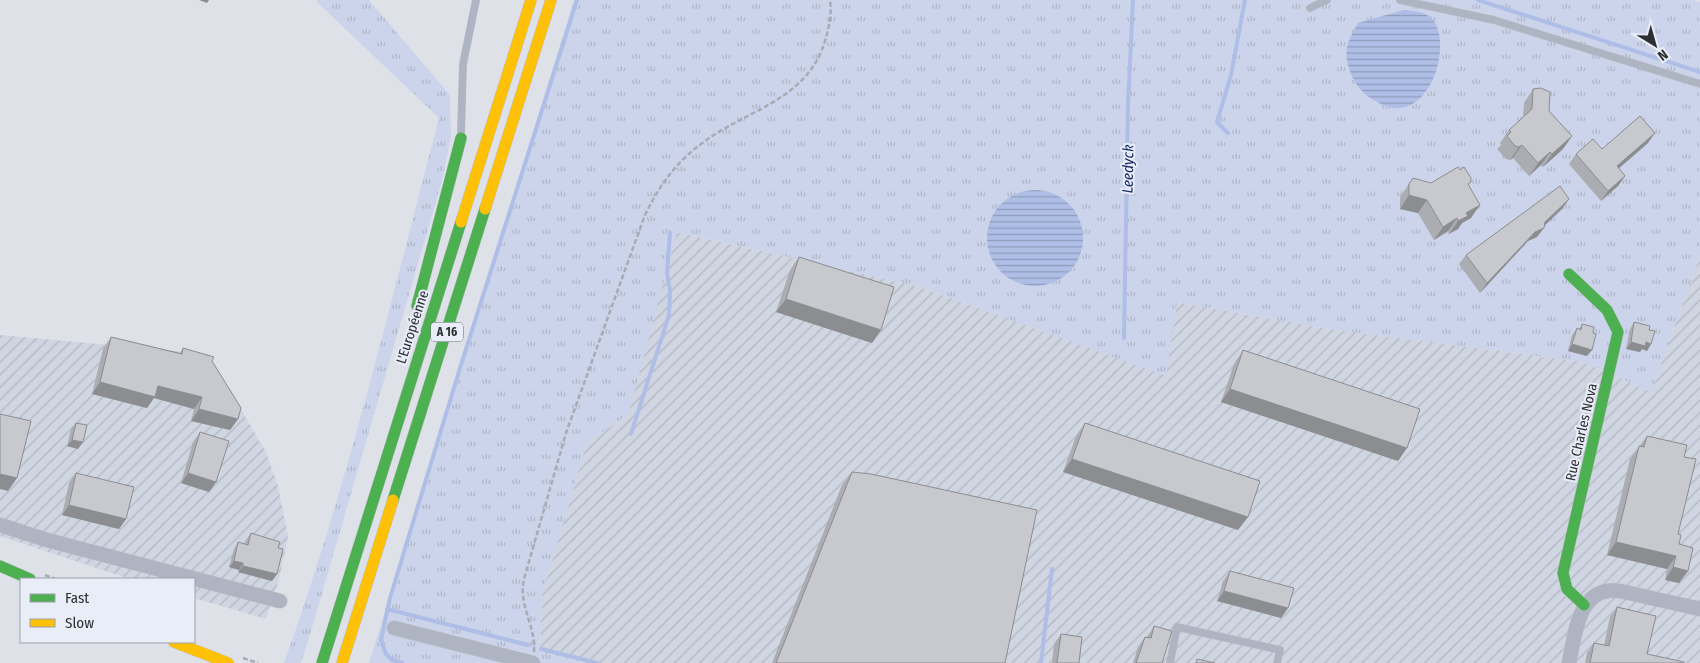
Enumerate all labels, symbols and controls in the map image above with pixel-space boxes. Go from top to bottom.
north arrow [1630,20,1680,70]
text: N [1654,46,1671,64]
water label: Leedyck [1119,144,1137,194]
street label: L'Européenne [393,288,432,366]
road number: A 16 [431,322,463,342]
street label: Rue Charles Nova [1562,381,1601,483]
legend [20,578,195,643]
text: Fast [65,589,89,607]
text: Slow [65,614,94,632]

